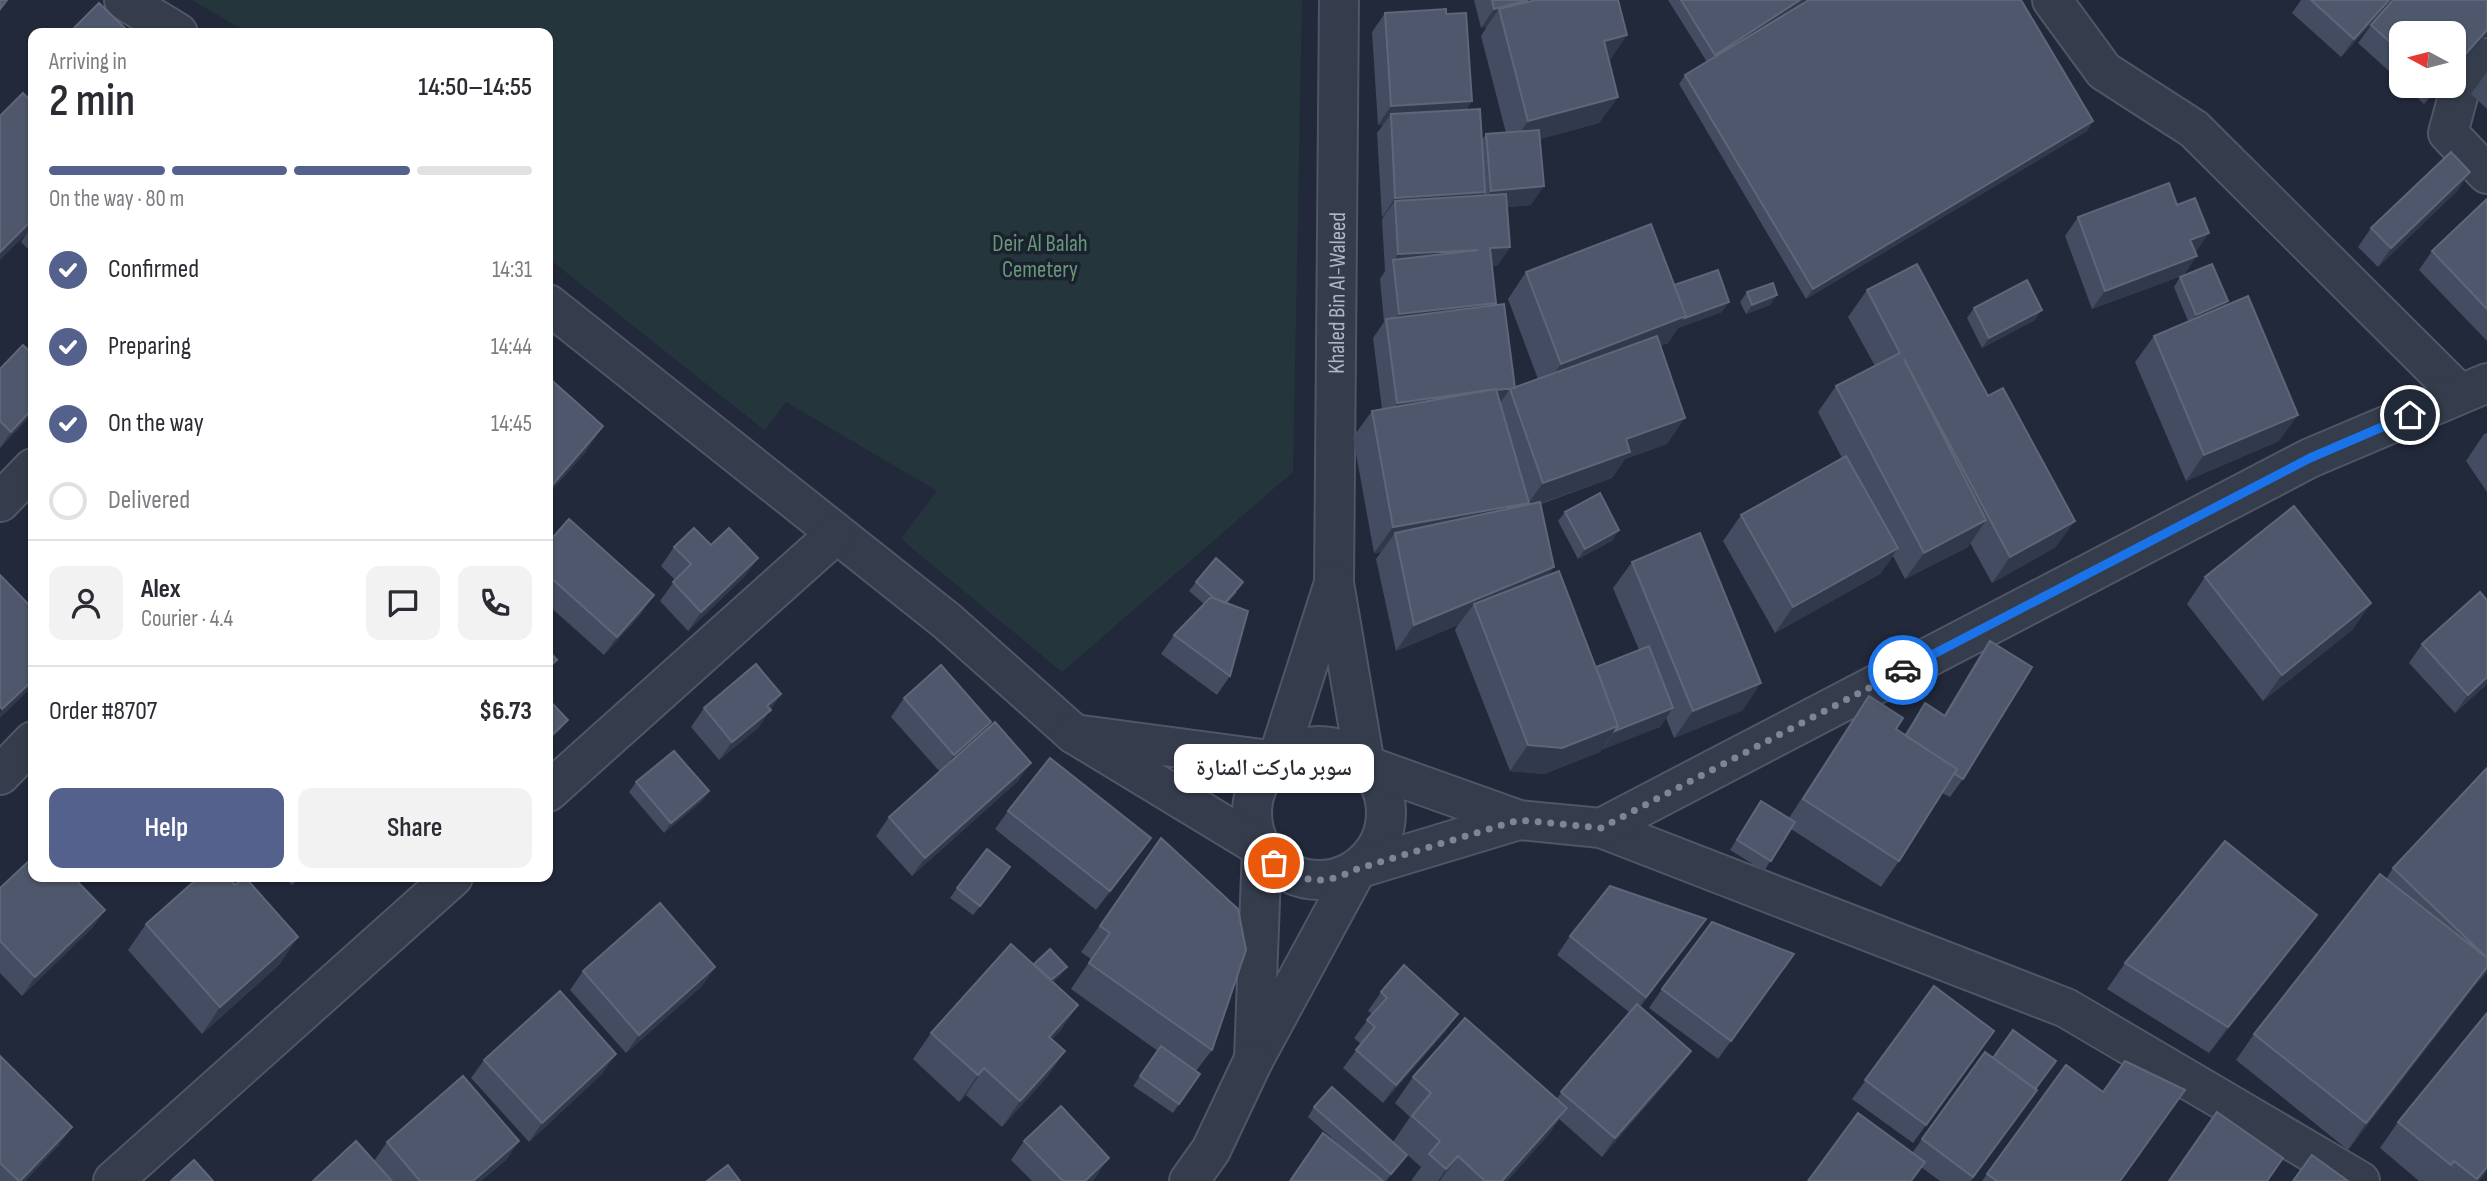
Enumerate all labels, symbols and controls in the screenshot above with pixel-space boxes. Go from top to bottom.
north arrow [2389,21,2466,98]
map controls [2389,21,2466,98]
text: Arriving in [49,48,127,76]
text: 14:50–14:55 [418,72,532,103]
text: 2 min [49,74,135,129]
text: On the way · 80 m [49,185,184,213]
street label: Khaled Bin Al-Waleed [1323,212,1352,374]
park label: Deir Al Balah Cemetery [992,230,1088,284]
icon: check [49,251,87,289]
text: Confirmed [108,254,199,285]
text: 14:31 [492,256,532,284]
icon: check [49,328,87,366]
text: Preparing [108,331,191,362]
text: 14:44 [491,333,532,361]
pin [2380,385,2440,445]
icon: home [2391,396,2429,434]
icon: check [49,405,87,443]
text: On the way [108,408,204,439]
text: 14:45 [491,410,532,438]
text: Delivered [108,485,190,516]
button: person [49,566,123,640]
button: chat [366,566,440,640]
button: phone [458,566,532,640]
text: Alex [141,574,181,605]
text: Courier · 4.4 [141,605,233,633]
courier [1868,635,1938,705]
icon: car [1884,651,1922,689]
text: Order #8707 [49,696,157,727]
text: $6.73 [479,696,532,727]
callout: سوبر ماركت المنارة [1174,744,1374,793]
text: سوبر ماركت المنارة [1196,754,1352,782]
button: Help [49,788,284,868]
button: Share [298,788,532,868]
pin [1244,833,1304,893]
icon: bag [1255,844,1293,882]

